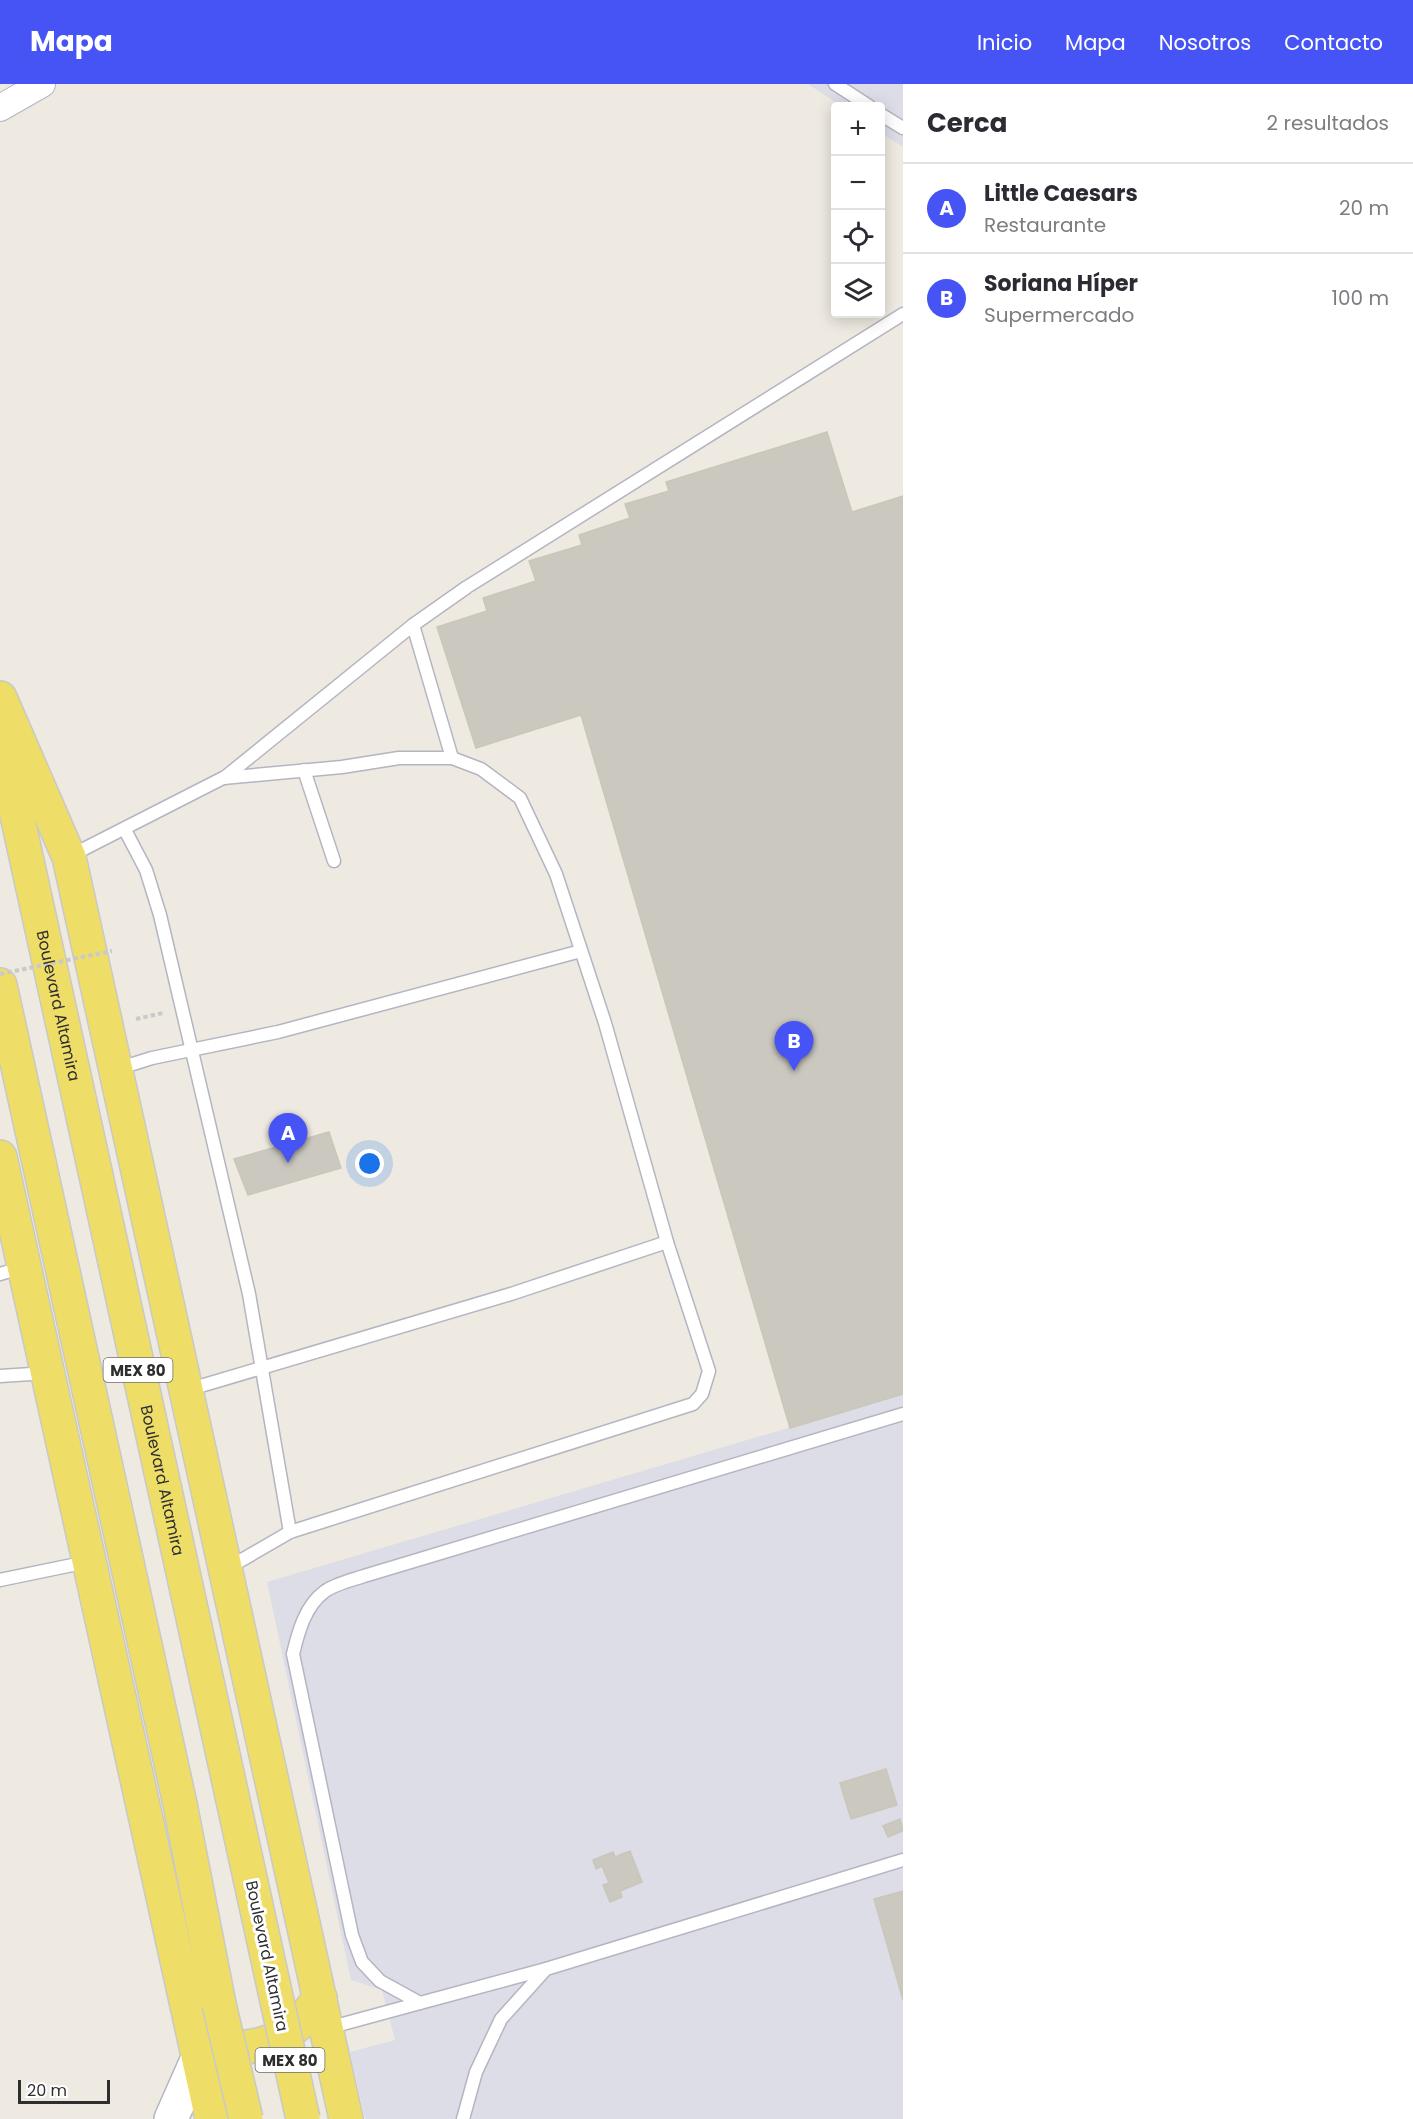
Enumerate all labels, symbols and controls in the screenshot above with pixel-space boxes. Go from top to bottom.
text: Mapa [30,22,113,61]
text: Inicio [977,28,1032,57]
text: Mapa [1065,28,1126,57]
text: Nosotros [1159,28,1251,57]
text: Contacto [1284,28,1383,57]
map controls [831,102,885,318]
button: + [831,102,885,156]
text: Cerca [927,105,1007,141]
text: 2 resultados [1267,109,1389,137]
button: − [831,156,885,210]
text: Little Caesars [984,178,1138,209]
text: A [939,194,954,222]
text: 20 m [1339,194,1389,222]
button: locate [831,210,885,264]
text: Restaurante [984,211,1106,239]
button: layers [831,264,885,318]
text: Soriana Híper [984,268,1138,299]
text: B [940,284,953,312]
text: 100 m [1332,284,1389,312]
text: Supermercado [984,301,1134,329]
street label: Boulevard Altamira [31,928,86,1083]
pin: B [774,1022,814,1071]
pin: A [268,1114,308,1163]
your location [355,1149,384,1178]
road number: MEX 80 [104,1358,172,1382]
street label: Boulevard Altamira [135,1403,191,1558]
street label: Boulevard Altamira [240,1879,294,2033]
road number: MEX 80 [256,2048,324,2072]
scale bar [18,2077,110,2104]
text: 20 m [27,2079,67,2102]

